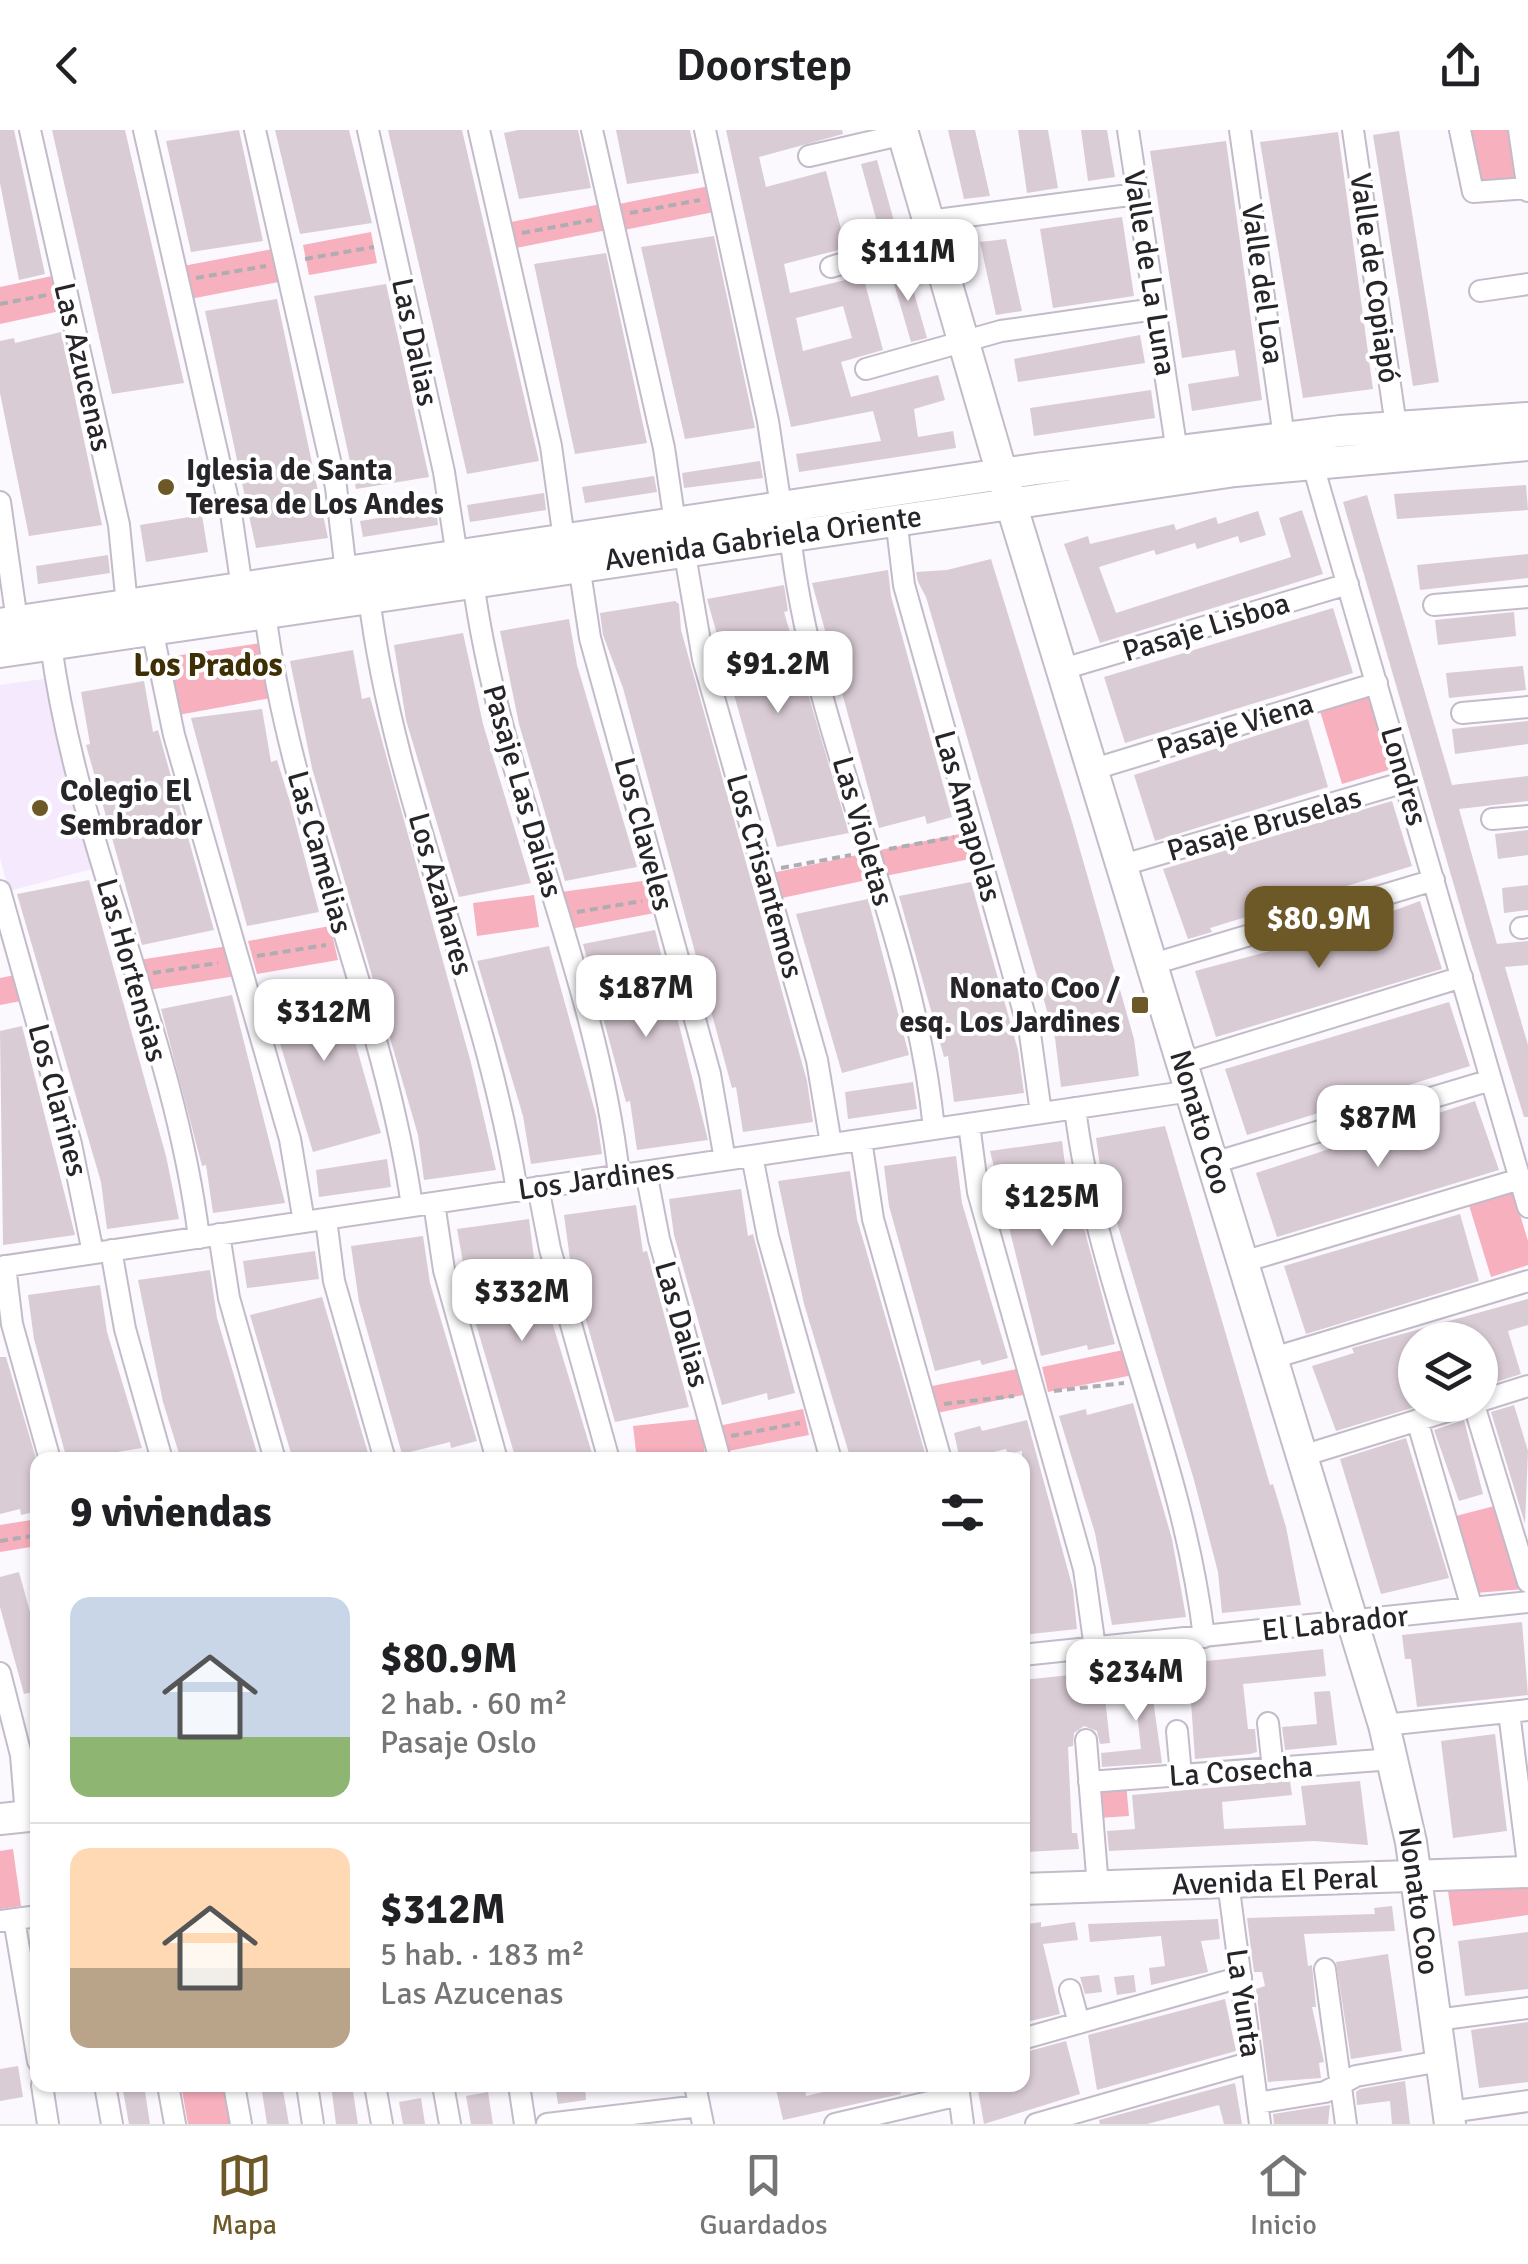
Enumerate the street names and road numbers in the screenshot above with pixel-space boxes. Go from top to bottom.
street label: Valle de La Luna [1115,168,1184,378]
street label: Valle de Copiapó [1341,171,1408,385]
street label: Valle del Loa [1233,201,1292,367]
street label: Las Dalias [383,275,446,409]
street label: Las Azucenas [45,279,120,455]
street label: Avenida Gabriela Oriente [602,498,924,579]
street label: Pasaje Lisboa [1118,585,1294,670]
street label: Pasaje Las Dalias [474,680,571,902]
street label: Pasaje Viena [1152,685,1318,768]
street label: Londres [1372,722,1435,830]
street label: Las Amapolas [925,726,1010,906]
street label: Las Violetas [824,752,901,910]
street label: Los Claveles [605,754,682,915]
street label: Las Camelias [279,767,360,938]
street label: Los Crisantemos [718,770,811,982]
street label: Pasaje Bruselas [1163,779,1366,870]
street label: Los Azahares [400,809,481,980]
street label: Las Hortensias [88,874,175,1066]
street label: Los Clarines [19,1020,96,1181]
street label: Nonato Coo [1161,1046,1240,1199]
street label: Los Jardines [516,1150,677,1209]
street label: Las Dalias [646,1257,717,1392]
street label: El Labrador [1260,1597,1410,1650]
street label: La Cosecha [1168,1748,1314,1795]
street label: Nonato Coo [1390,1825,1447,1977]
street label: Avenida El Peral [1171,1859,1379,1904]
street label: La Yunta [1218,1946,1269,2060]

